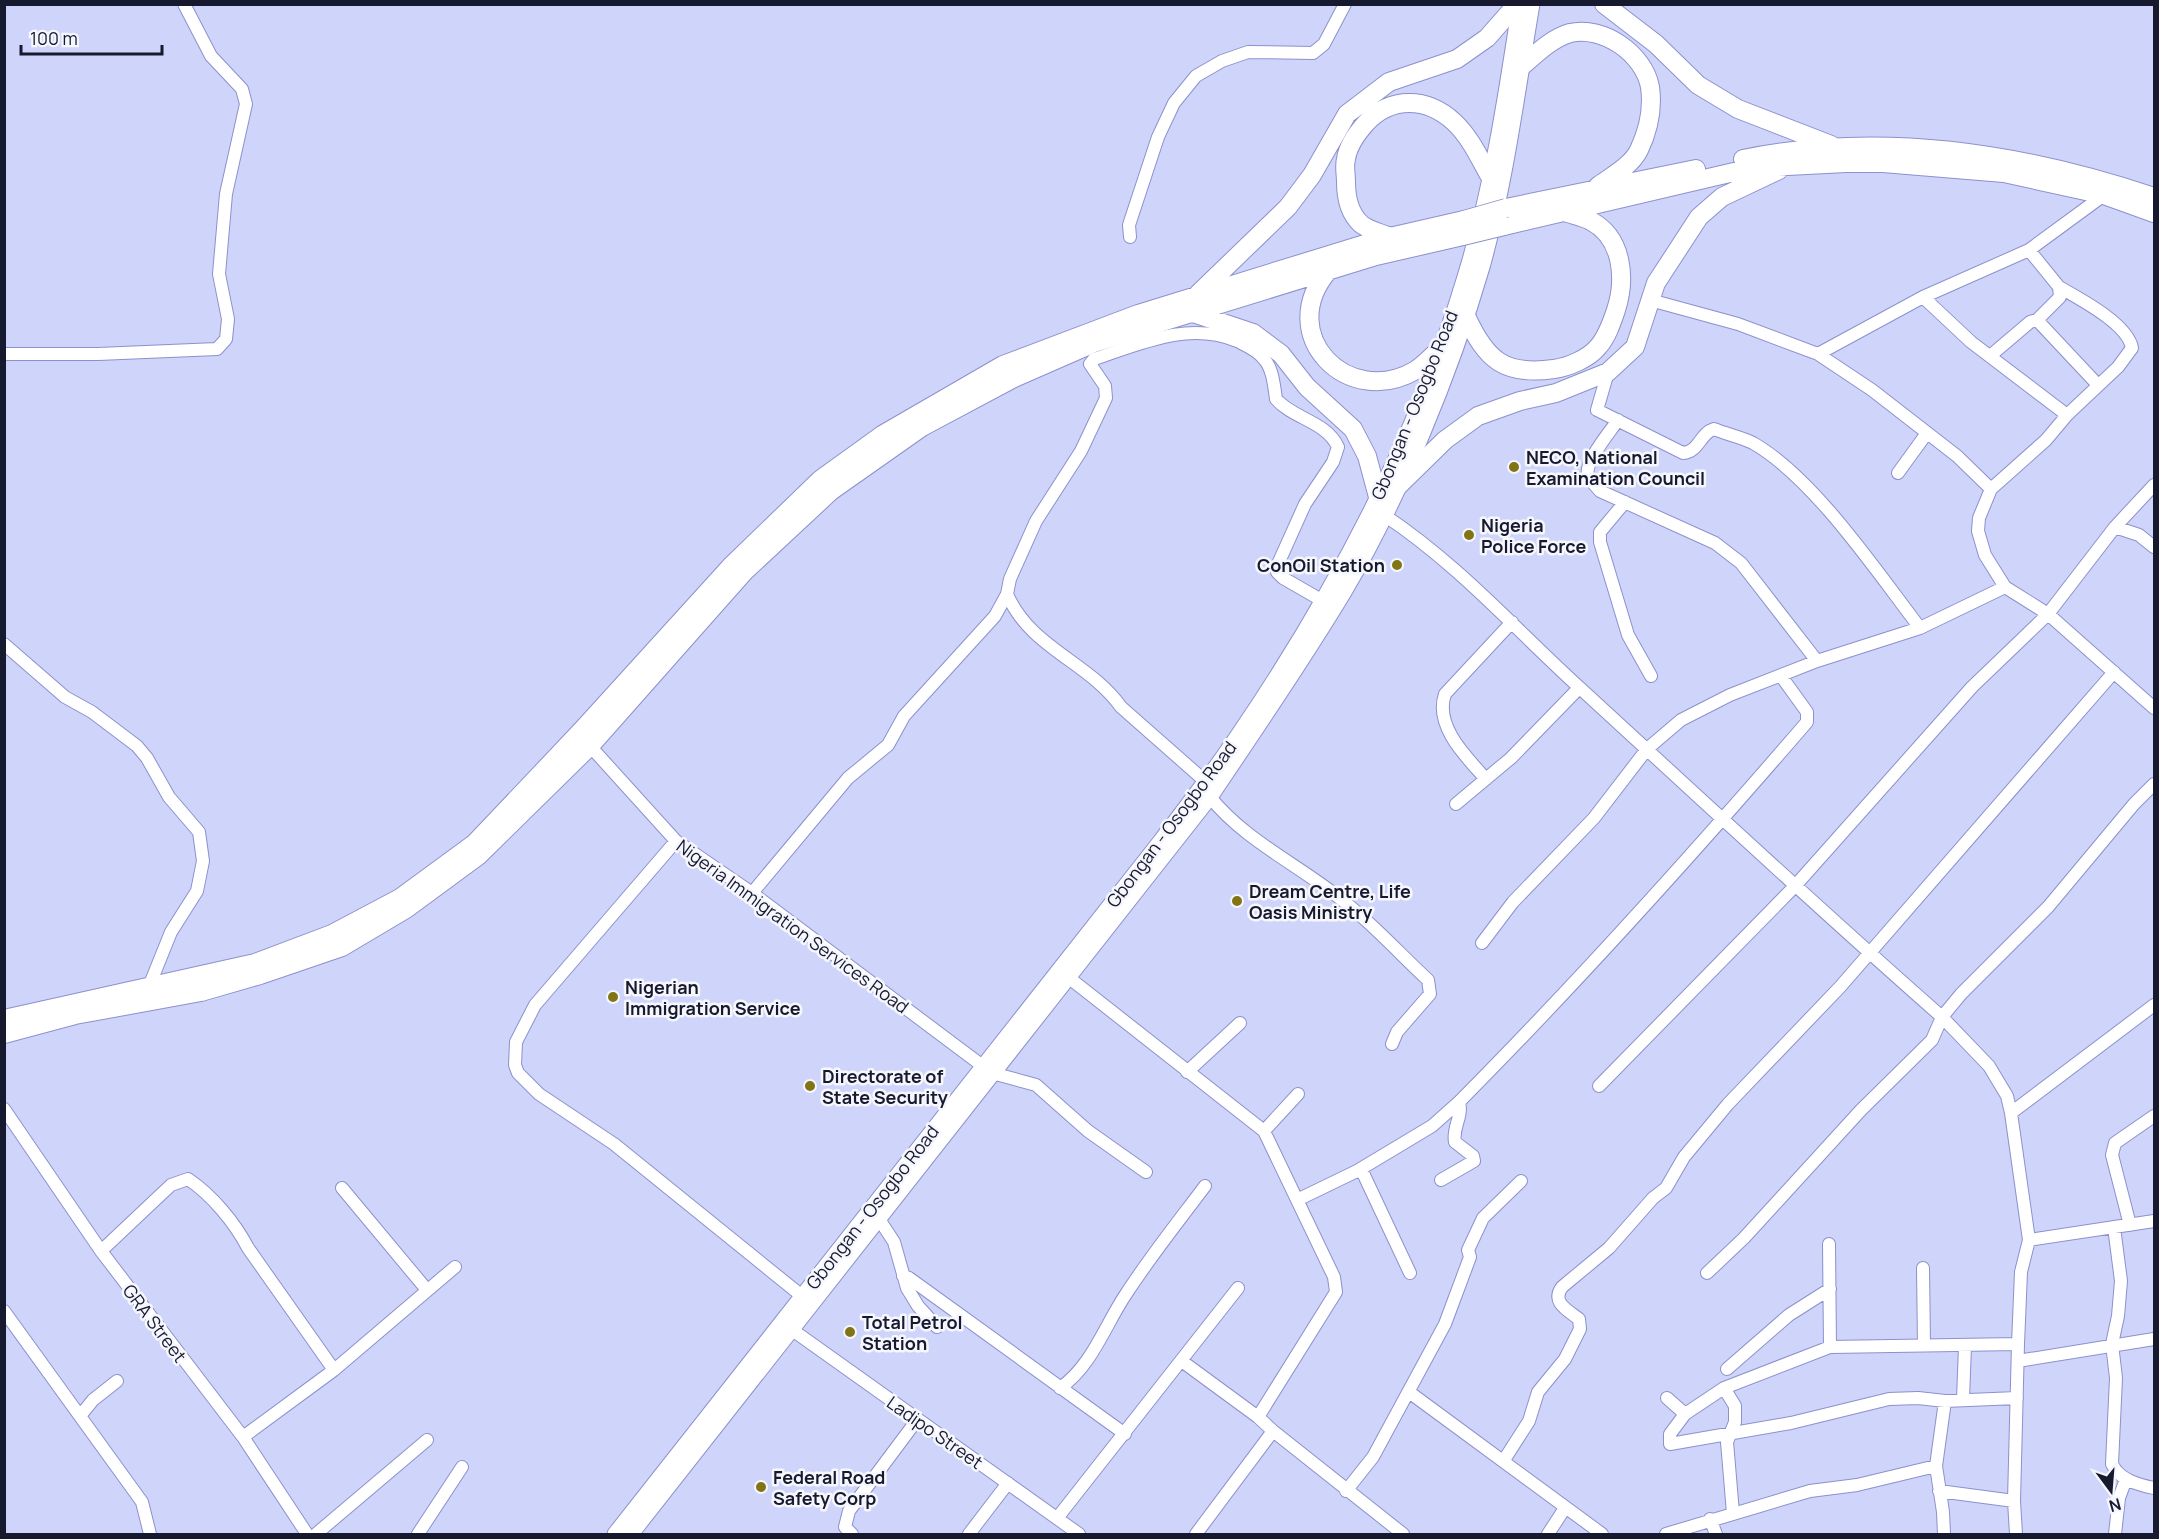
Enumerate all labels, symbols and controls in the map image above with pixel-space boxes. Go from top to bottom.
scale bar [21,18,162,56]
text: 100 m [30,26,78,50]
street label: Gbongan - Osogbo Road [1365,307,1463,503]
place label: NECO, National Examination Council [1526,445,1705,490]
marker: NECO, National Examination Council [1507,460,1521,474]
place label: Nigeria Police Force [1481,513,1586,558]
marker: Nigeria Police Force [1462,528,1476,542]
place label: ConOil Station [1257,553,1385,577]
marker: ConOil Station [1390,558,1404,572]
street label: Gbongan - Osogbo Road [1101,736,1241,912]
street label: Nigeria Immigration Services Road [672,834,914,1018]
place label: Dream Centre, Life Oasis Ministry [1249,879,1411,924]
marker: Dream Centre, Life Oasis Ministry [1230,894,1244,908]
place label: Nigerian Immigration Service [625,975,801,1020]
marker: Nigerian Immigration Service [606,990,620,1004]
place label: Directorate of State Security [822,1064,948,1109]
marker: Directorate of State Security [803,1079,817,1093]
street label: Gbongan - Osogbo Road [800,1120,944,1294]
street label: GRA Street [118,1279,192,1367]
place label: Total Petrol Station [862,1310,963,1355]
marker: Total Petrol Station [843,1325,857,1339]
street label: Ladipo Street [882,1390,988,1474]
north arrow [2081,1461,2141,1521]
place label: Federal Road Safety Corp [773,1465,885,1510]
marker: Federal Road Safety Corp [754,1480,768,1494]
text: N [2107,1493,2124,1518]

